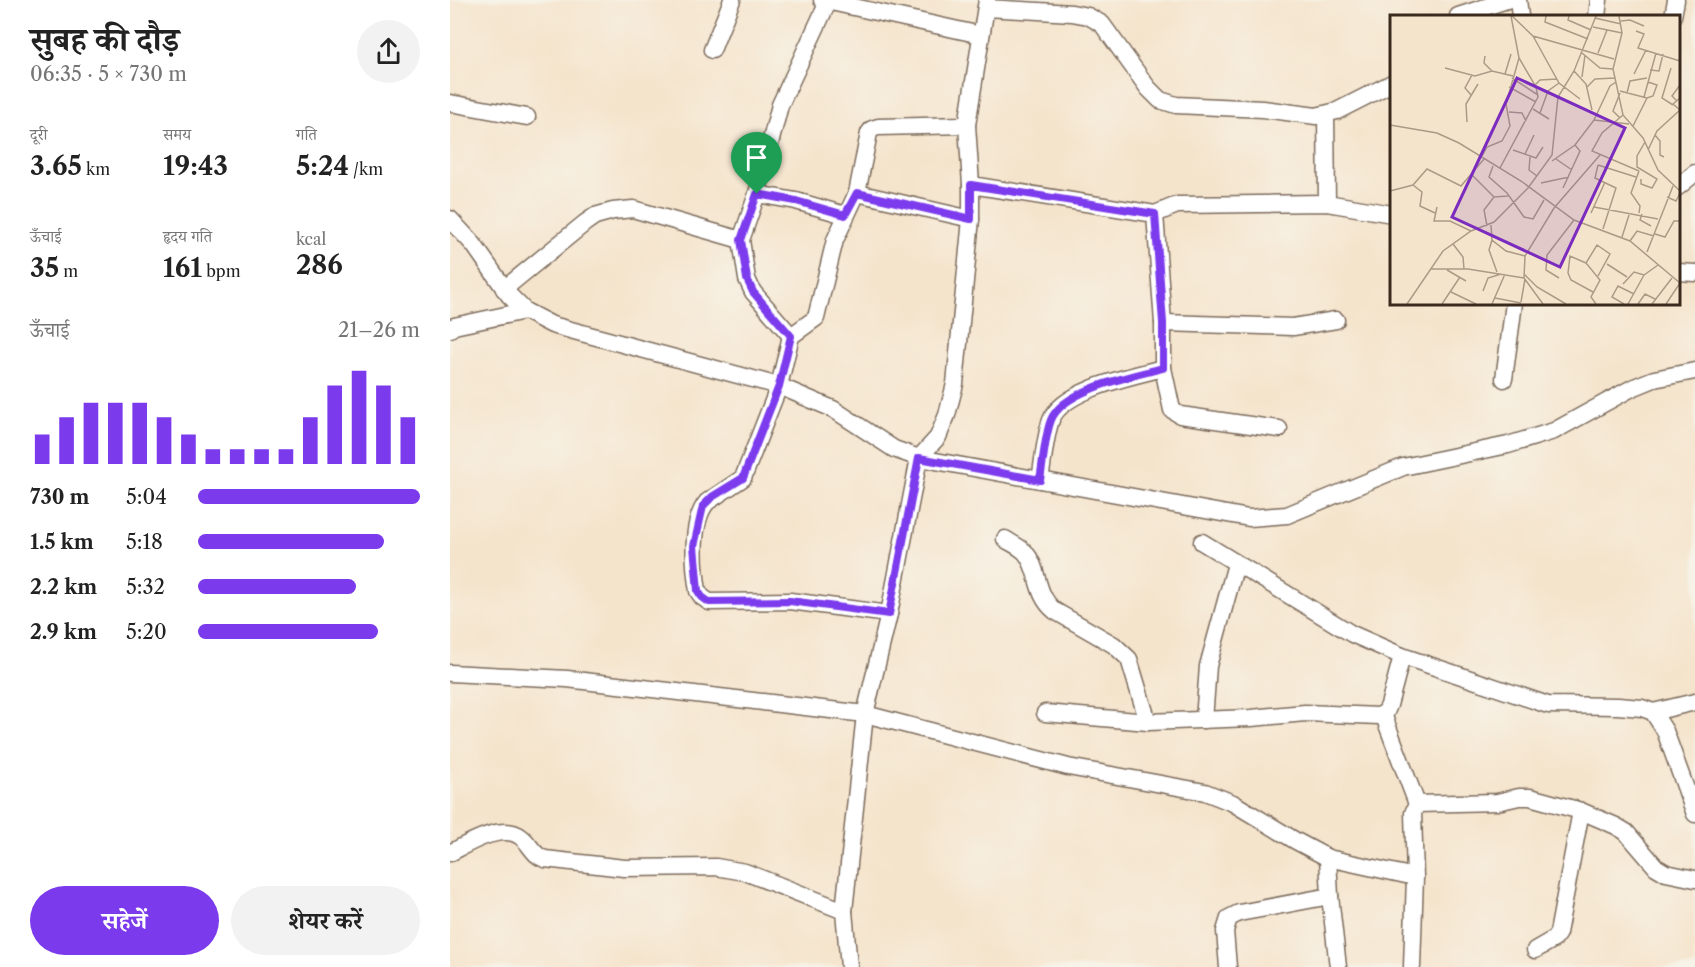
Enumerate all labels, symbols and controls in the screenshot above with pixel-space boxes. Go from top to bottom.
inset map [1390,15,1680,304]
text: सुबह की दौड़ [30,19,179,60]
button: share [357,20,420,83]
text: 06:35 · 5 × 730 m [30,62,187,86]
text: दूरी [30,124,47,144]
text: समय [163,124,191,144]
text: गति [296,124,317,144]
pin [731,132,782,194]
icon: arrive [740,141,773,174]
text: 3.65 [30,150,82,182]
text: 19:43 [163,150,228,182]
text: 5:24 [296,150,349,182]
text: km [82,159,110,179]
text: /km [349,159,383,179]
text: ऊँचाई [30,226,62,246]
text: हृदय गति [163,226,212,246]
text: kcal [296,229,326,249]
text: 286 [296,249,343,281]
text: 35 [30,252,59,284]
text: 161 [163,252,202,284]
text: m [59,261,78,281]
text: bpm [202,261,241,281]
text: ऊँचाई [30,318,69,342]
text: 21–26 m [338,318,420,342]
text: 730 m [30,485,89,509]
text: 5:04 [126,485,167,509]
text: 1.5 km [30,530,94,554]
text: 5:18 [126,530,163,554]
text: 2.2 km [30,575,97,599]
text: 5:32 [126,575,165,599]
text: 2.9 km [30,620,97,644]
text: 5:20 [126,620,167,644]
button: सहेजें [30,886,219,955]
button: शेयर करें [231,886,420,955]

